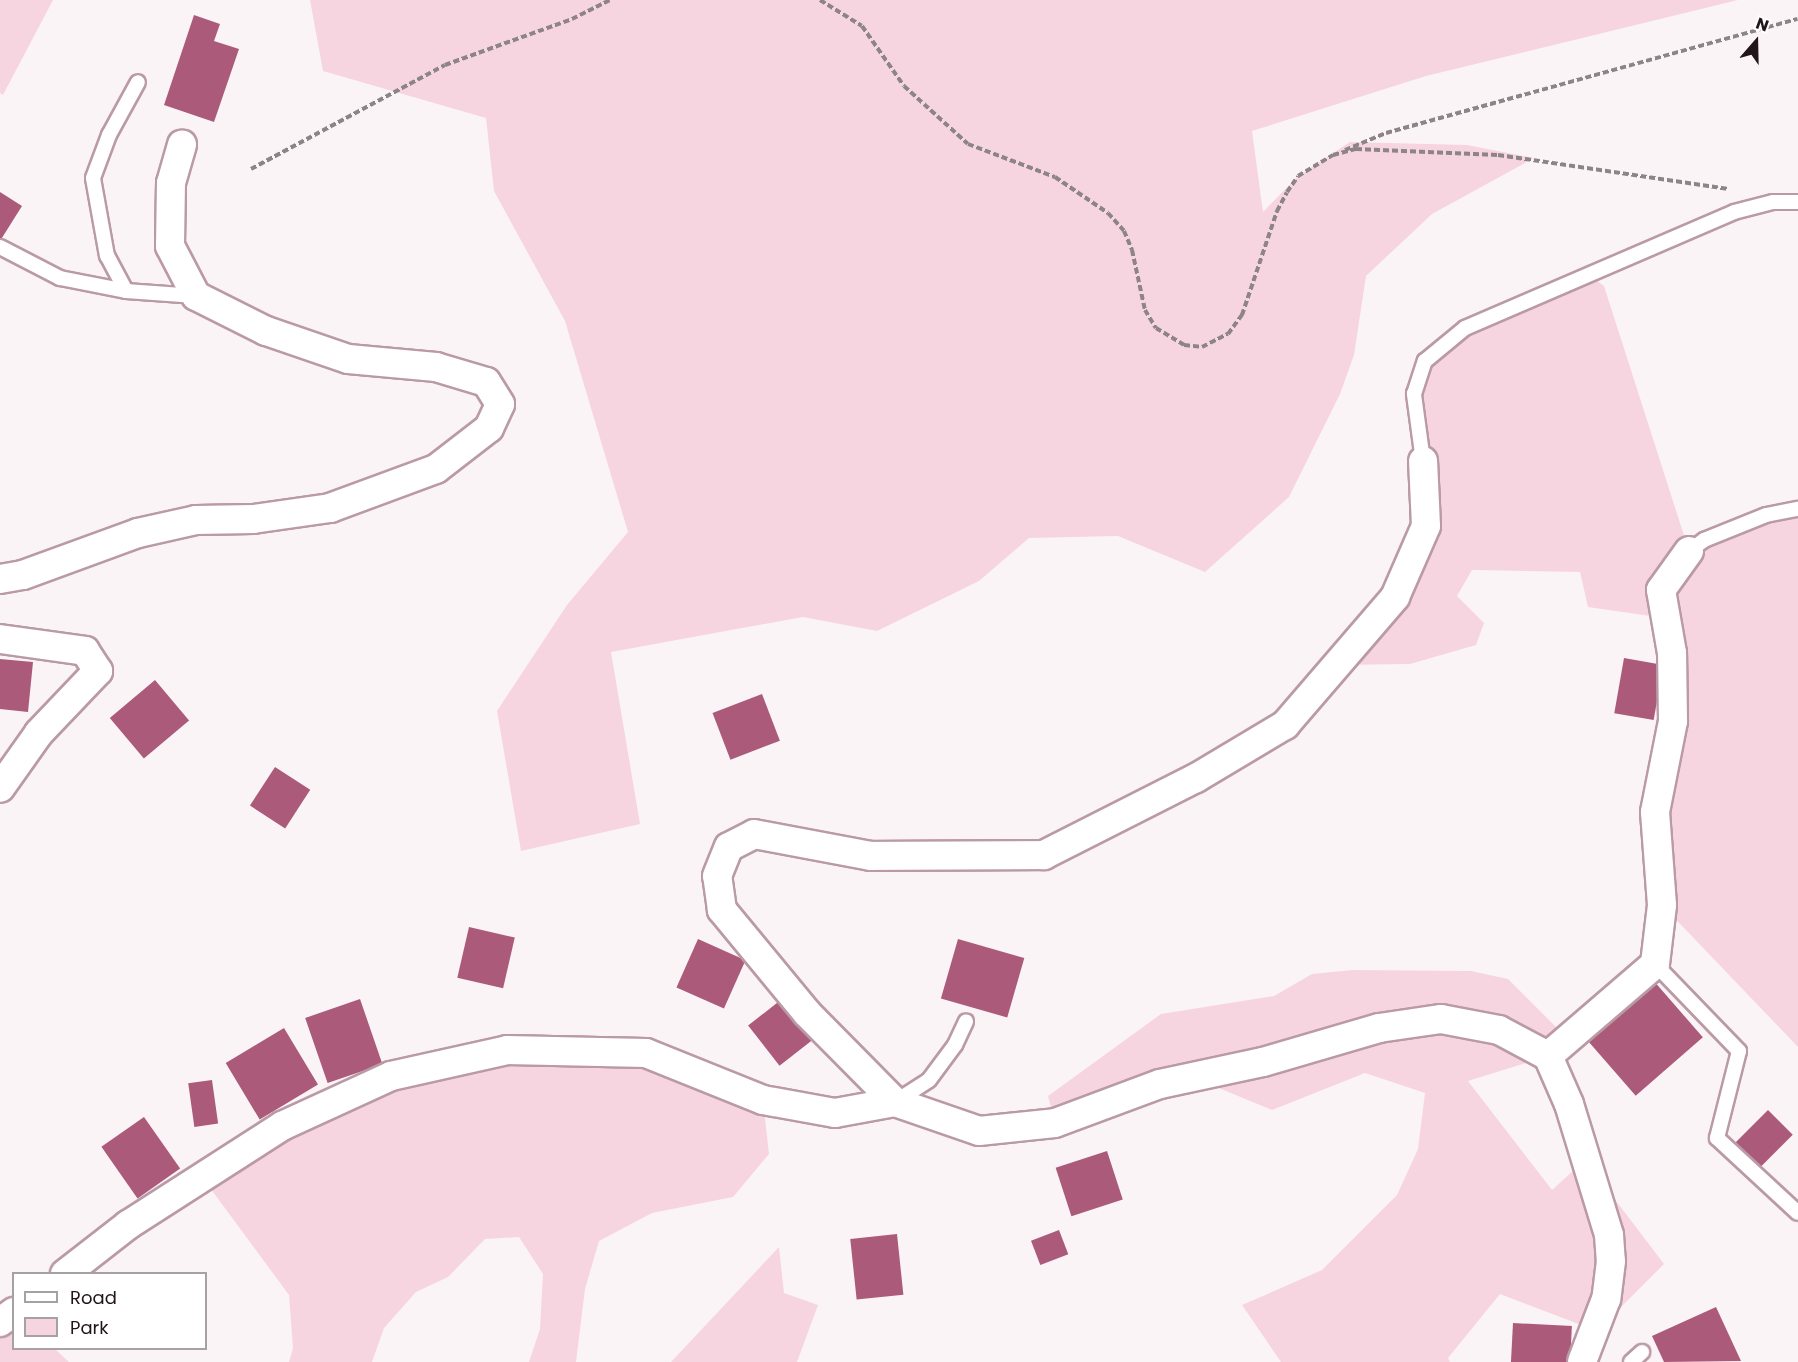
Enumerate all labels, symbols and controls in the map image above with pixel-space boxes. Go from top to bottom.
north arrow [1726,12,1786,72]
text: N [1753,12,1772,37]
legend [12,1272,207,1350]
text: Road [70,1285,117,1310]
text: Park [70,1315,109,1340]

